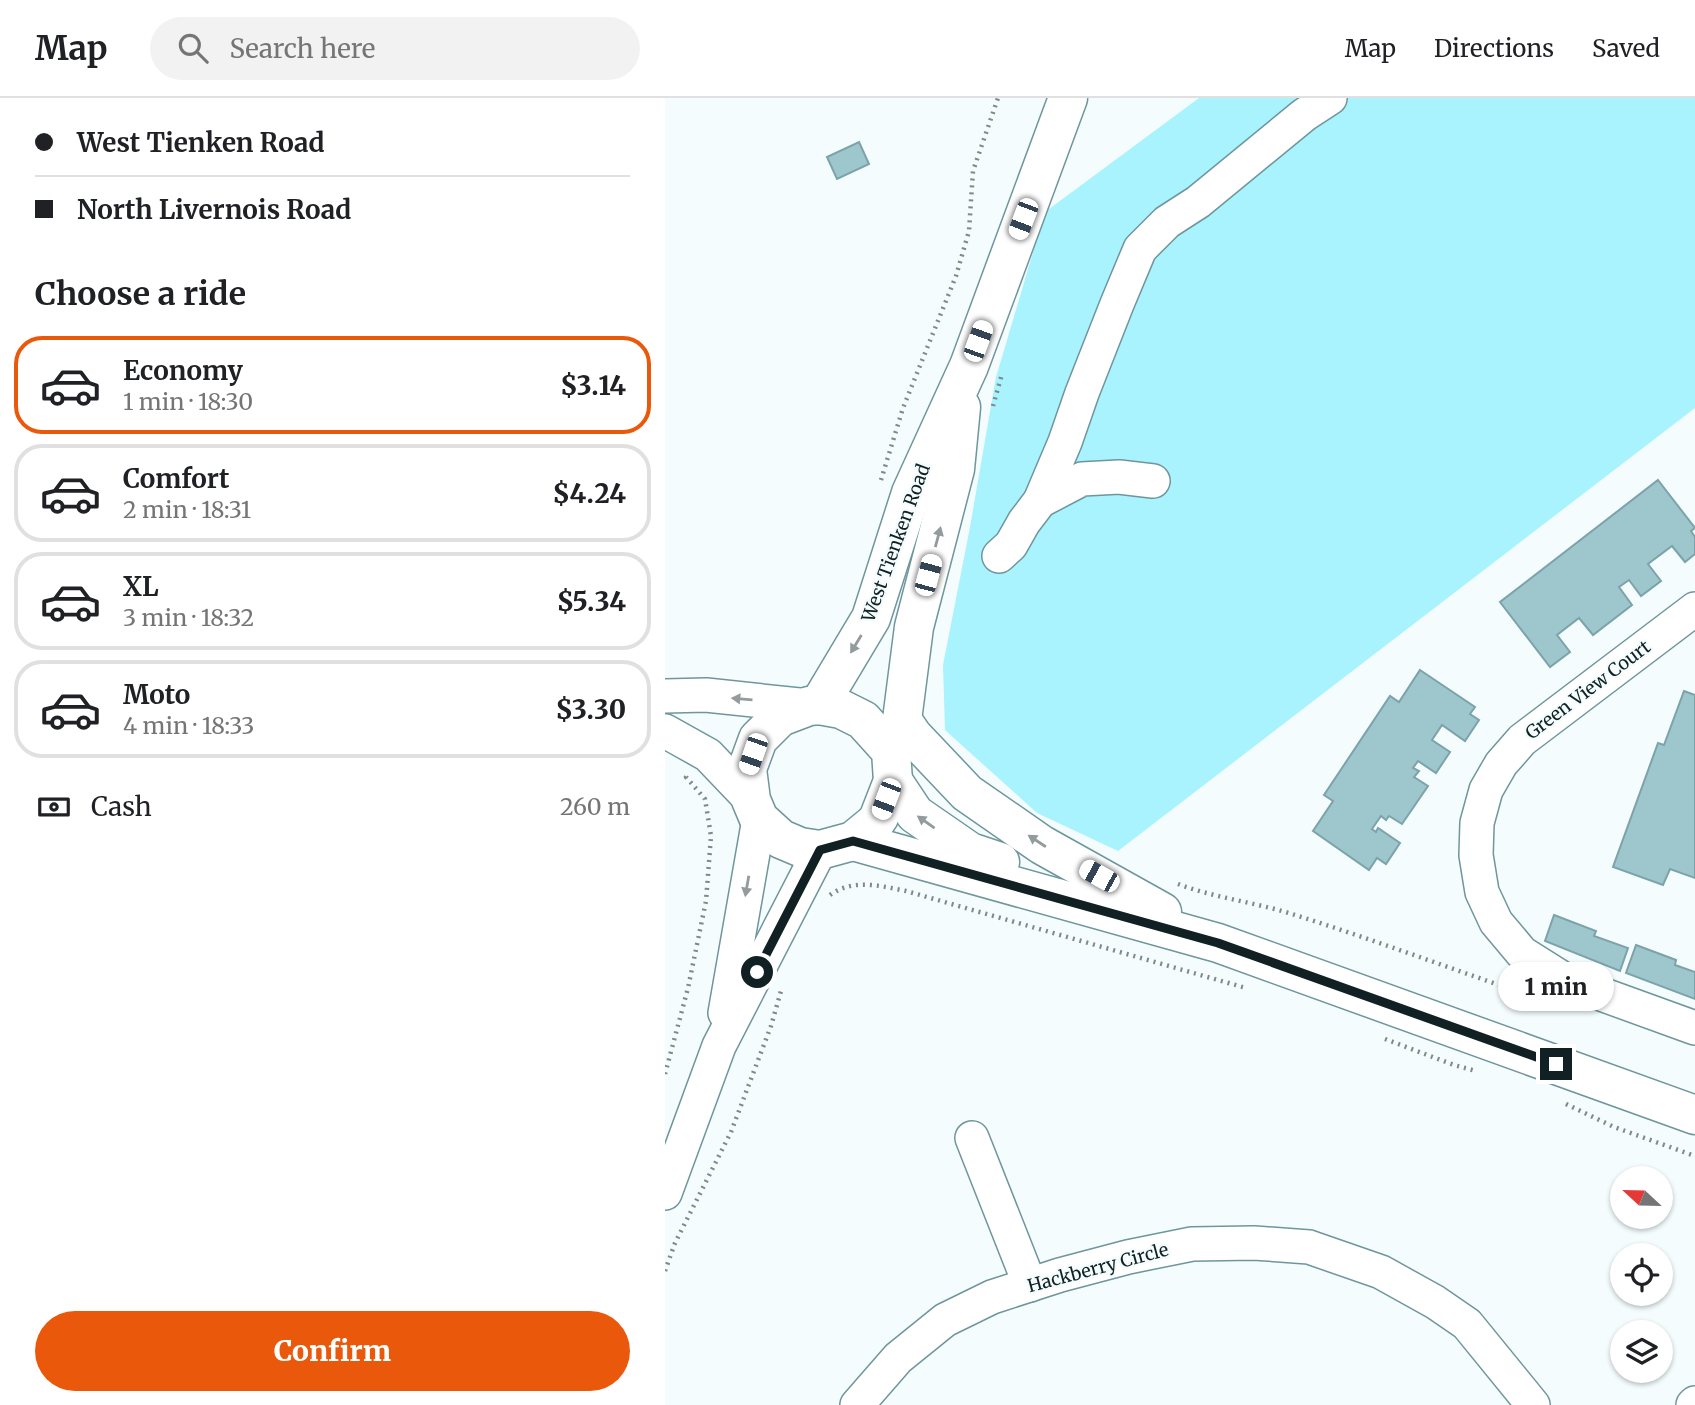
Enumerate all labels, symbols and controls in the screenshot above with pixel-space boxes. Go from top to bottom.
search box [150,17,640,80]
text: Map [35,28,108,69]
icon: search [174,29,212,67]
text: Search here [230,32,375,65]
text: Map [1345,33,1396,64]
text: Directions [1434,33,1554,64]
text: Saved [1592,33,1660,64]
text: West Tienken Road [77,126,325,159]
text: North Livernois Road [77,193,351,226]
car [1006,196,1041,242]
text: Choose a ride [35,274,246,314]
car [961,318,996,364]
icon: car [39,354,102,417]
text: Economy [123,354,243,387]
text: $3.14 [560,369,626,402]
text: 1 min · 18:30 [123,387,253,416]
street label: West Tienken Road [856,460,935,626]
icon: car [39,462,102,525]
text: Comfort [123,462,229,495]
text: $4.24 [552,477,626,510]
text: 2 min · 18:31 [123,495,251,524]
one-way arrow [933,527,943,548]
car [913,552,944,598]
icon: car [39,570,102,633]
text: XL [123,570,159,603]
text: $5.34 [557,585,626,618]
text: 3 min · 18:32 [123,603,254,632]
one-way arrow [850,634,862,653]
street label: Green View Court [1521,635,1655,744]
icon: car [39,678,102,741]
text: Moto [123,678,190,711]
text: $3.30 [555,693,626,726]
one-way arrow [730,693,752,704]
text: 4 min · 18:33 [123,711,254,740]
car [737,731,770,777]
car [869,776,904,822]
icon: cash [35,788,73,826]
text: Cash [91,790,152,823]
text: 260 m [560,792,630,821]
one-way arrow [917,815,935,829]
one-way arrow [1028,835,1047,848]
car [1076,857,1123,895]
one-way arrow [741,875,752,897]
route start [741,956,773,988]
callout: 1 min [1498,962,1614,1012]
text: 1 min [1524,972,1588,1001]
route end [1540,1048,1572,1080]
north arrow [1610,1166,1673,1228]
map controls [1610,1166,1673,1383]
street label: Hackberry Circle [1025,1238,1171,1297]
button: locate [1610,1243,1673,1306]
button: Confirm [35,1311,630,1391]
button: layers [1610,1320,1673,1383]

